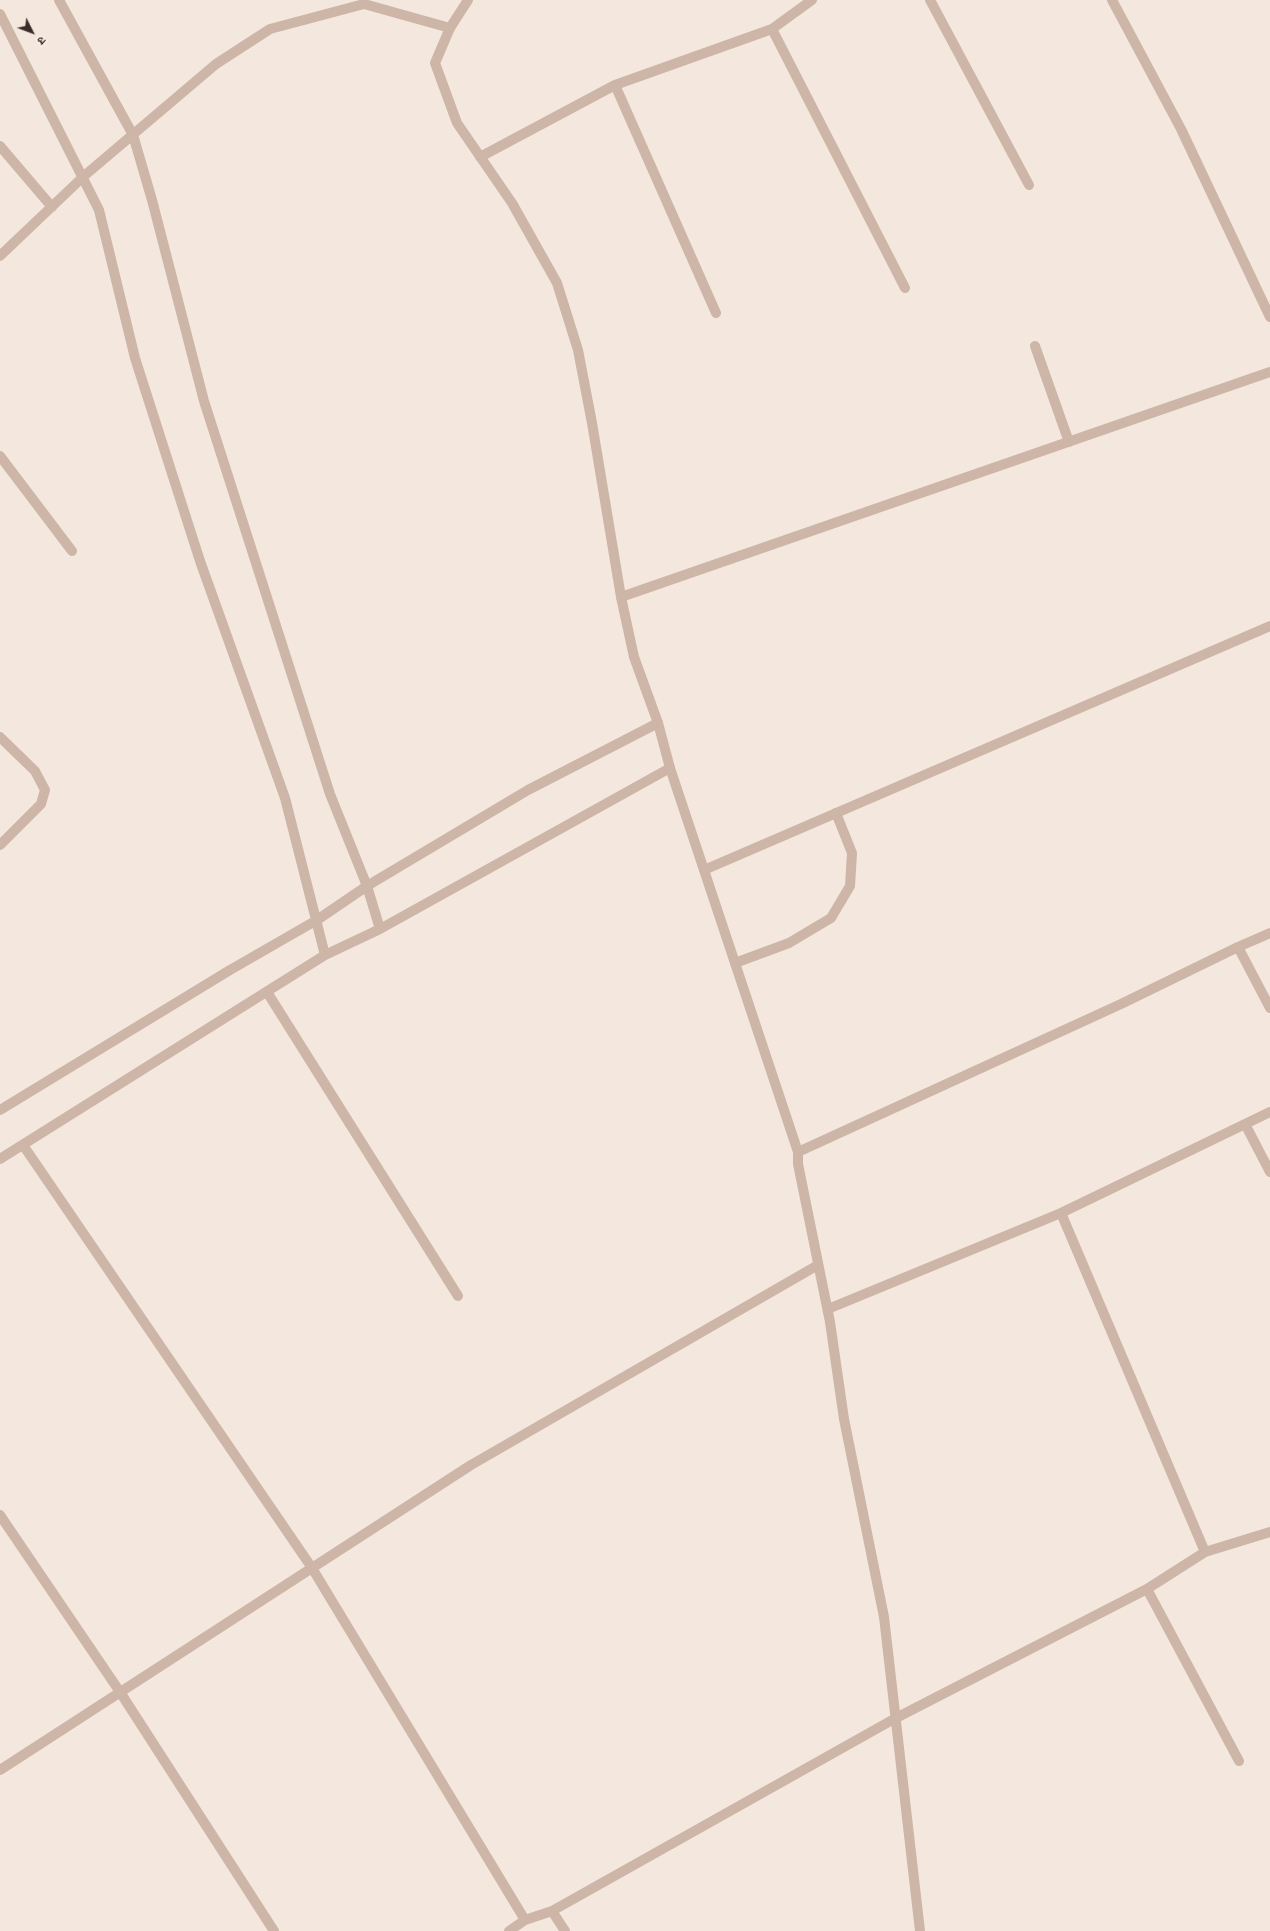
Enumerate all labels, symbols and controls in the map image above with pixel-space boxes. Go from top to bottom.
north arrow [12,12,52,52]
text: उ [34,34,48,47]

